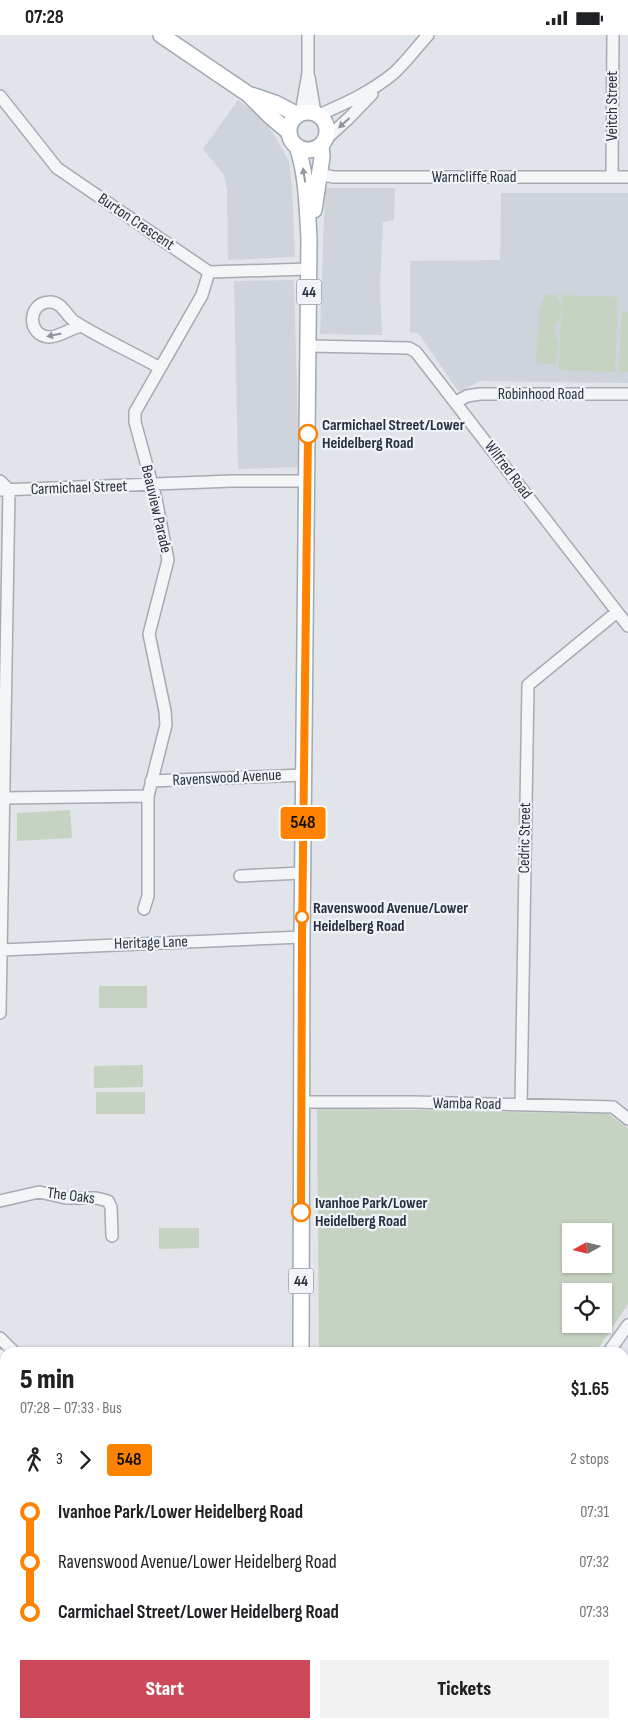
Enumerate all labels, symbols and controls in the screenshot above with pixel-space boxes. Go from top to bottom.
text: 07:28 [25,6,64,29]
street label: Veitch Street [603,71,622,141]
one-way arrow [338,117,350,129]
one-way arrow [300,166,308,182]
street label: Warncliffe Road [432,168,516,187]
street label: Burton Crescent [94,189,178,255]
road number: 44 [296,279,322,305]
one-way arrow [46,331,61,339]
street label: Robinhood Road [498,385,584,404]
place label: Carmichael Street/Lower Heidelberg Road [322,416,465,453]
marker: Carmichael Street/Lower Heidelberg Road [298,424,318,444]
street label: Wilfred Road [480,437,536,503]
street label: Beauview Parade [137,463,175,555]
street label: Carmichael Street [30,477,128,499]
street label: Ravenswood Avenue [172,766,282,790]
street label: Cedric Street [515,802,535,874]
line badge: 548 [274,807,332,839]
text: 548 [291,812,315,833]
place label: Ravenswood Avenue/Lower Heidelberg Road [313,899,468,936]
marker: Ravenswood Avenue/Lower Heidelberg Road [295,910,309,924]
street label: Heritage Lane [114,932,188,954]
street label: Wamba Road [433,1094,501,1114]
street label: The Oaks [46,1184,96,1208]
place label: Ivanhoe Park/Lower Heidelberg Road [315,1194,427,1231]
marker: Ivanhoe Park/Lower Heidelberg Road [291,1202,311,1222]
north arrow [562,1223,612,1273]
map controls [562,1223,612,1333]
road number: 44 [288,1269,314,1293]
button: locate [562,1283,612,1333]
text: 5 min [20,1363,75,1396]
text: $1.65 [570,1378,609,1401]
text: 07:28 – 07:33 · Bus [20,1399,122,1418]
icon: walk [20,1446,48,1474]
icon: forward [71,1446,99,1474]
text: 548 [117,1449,142,1470]
text: 3 [56,1450,63,1469]
text: 2 stops [570,1450,609,1469]
text: Ivanhoe Park/Lower Heidelberg Road [58,1501,303,1524]
text: 07:31 [580,1503,609,1522]
text: Ravenswood Avenue/Lower Heidelberg Road [58,1551,337,1574]
text: 07:32 [579,1553,609,1572]
text: Carmichael Street/Lower Heidelberg Road [58,1601,339,1624]
text: 07:33 [579,1603,609,1622]
button: Start [20,1660,310,1718]
button: Tickets [320,1660,609,1718]

